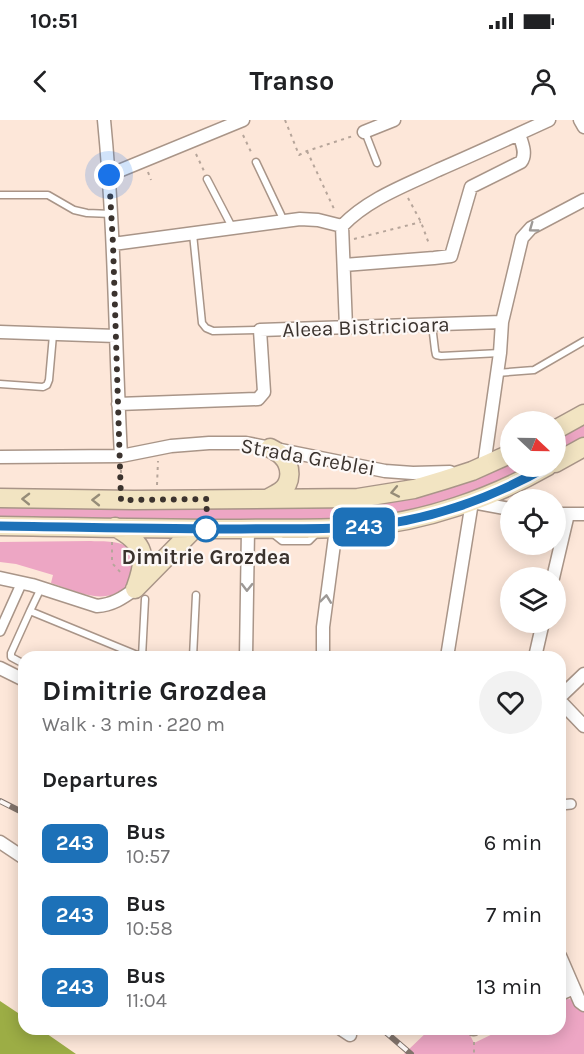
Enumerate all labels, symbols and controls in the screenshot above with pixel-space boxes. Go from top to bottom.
text: 10:51 [30,8,78,34]
icon: back [24,65,57,98]
text: Transo [250,65,334,97]
icon: person [527,65,560,98]
your location [94,160,124,190]
one-way arrow [529,221,540,232]
street label: Aleea Bistricioara [282,312,450,342]
north arrow [500,411,566,477]
map controls [500,411,566,633]
street label: Strada Greblei [239,433,377,481]
one-way arrow [390,485,400,498]
button: locate [500,489,566,555]
one-way arrow [21,492,30,505]
one-way arrow [91,493,100,506]
line badge: 243 [330,508,398,546]
text: 243 [345,515,383,539]
marker: Dimitrie Grozdea [193,516,219,542]
place label: Dimitrie Grozdea [121,545,291,569]
button: layers [500,567,566,633]
one-way arrow [240,583,253,592]
one-way arrow [320,594,332,603]
button: heart [479,671,542,734]
text: Dimitrie Grozdea [42,674,267,707]
text: Walk · 3 min · 220 m [42,713,225,736]
text: Departures [42,767,158,793]
text: Bus [126,819,166,845]
text: 6 min [484,830,542,856]
text: 243 [56,831,94,855]
text: 10:57 [126,845,170,868]
text: Bus [126,891,166,917]
text: 7 min [486,902,542,928]
text: 243 [56,903,94,927]
text: 10:58 [126,917,173,940]
text: Bus [126,963,166,989]
text: 13 min [476,974,542,1000]
text: 243 [56,975,94,999]
text: 11:04 [126,989,167,1012]

